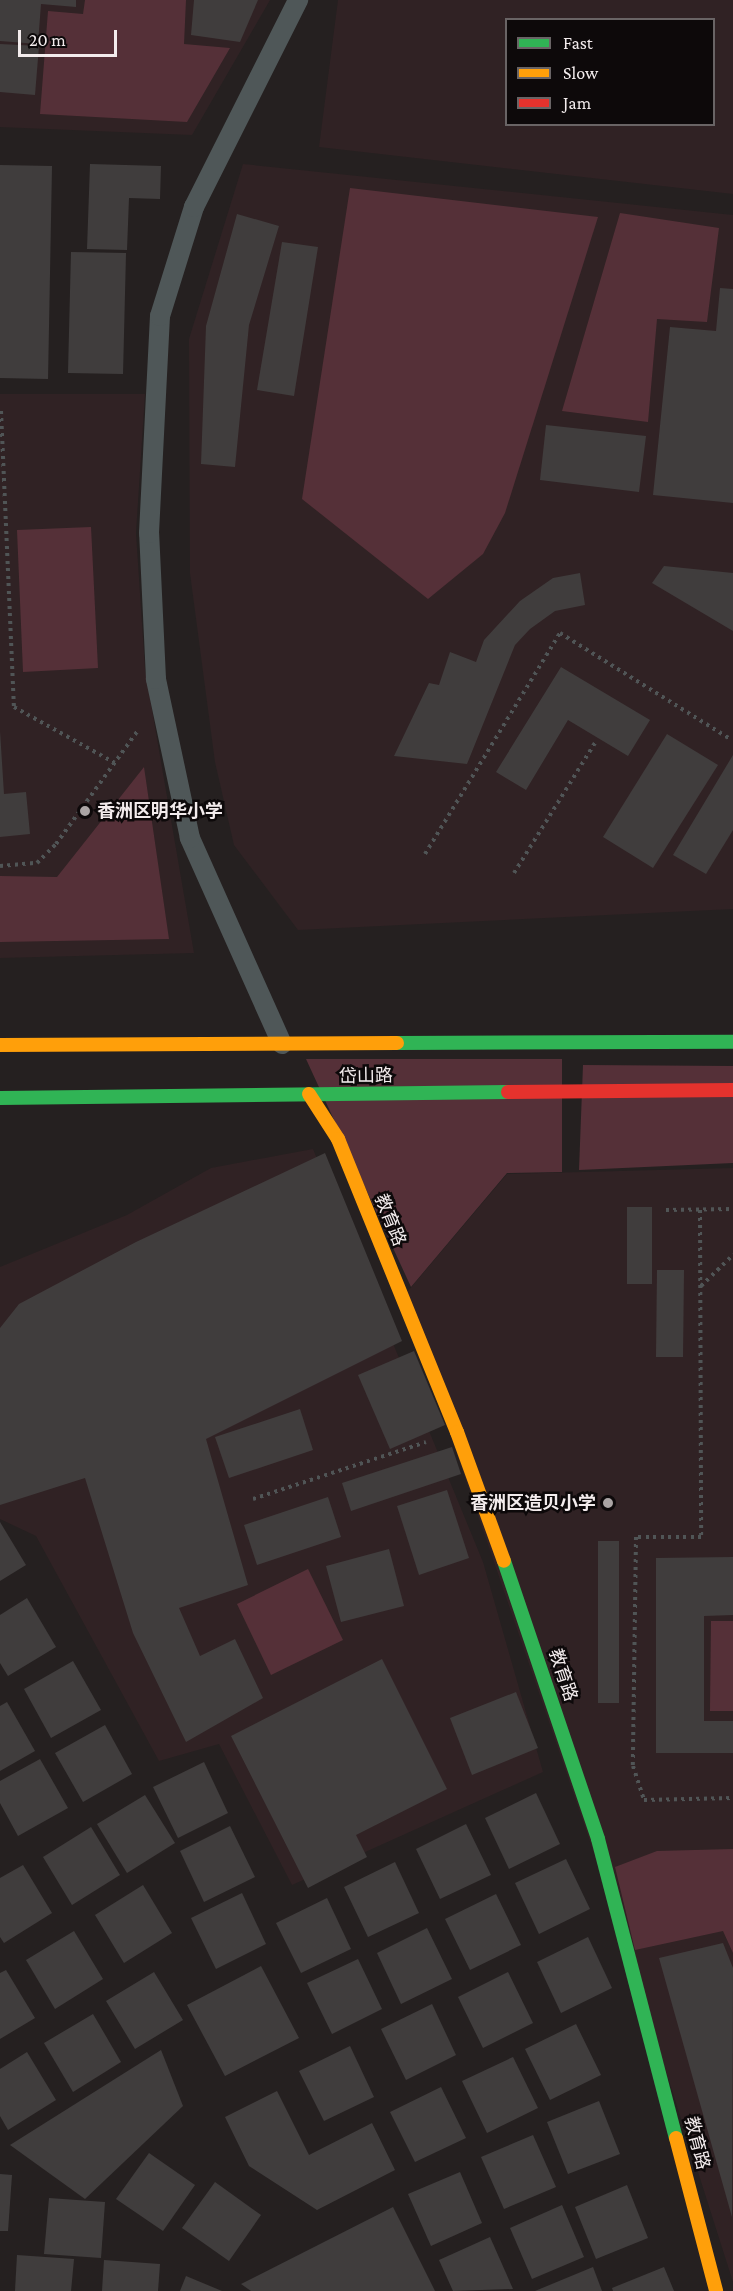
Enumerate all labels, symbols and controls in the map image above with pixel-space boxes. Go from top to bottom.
scale bar [21,18,120,56]
legend [505,18,715,126]
text: 20 m [29,30,66,50]
text: Fast [563,33,593,53]
text: Slow [563,63,598,83]
text: Jam [563,93,591,113]
place label: 香洲区明华小学 [97,800,223,822]
marker: 香洲区明华小学 [78,804,92,818]
street label: 岱山路 [339,1065,393,1087]
street label: 教育路 [370,1191,410,1249]
place label: 香洲区造贝小学 [470,1492,596,1514]
marker: 香洲区造贝小学 [601,1496,615,1510]
street label: 教育路 [544,1646,582,1704]
street label: 教育路 [680,2114,714,2172]

